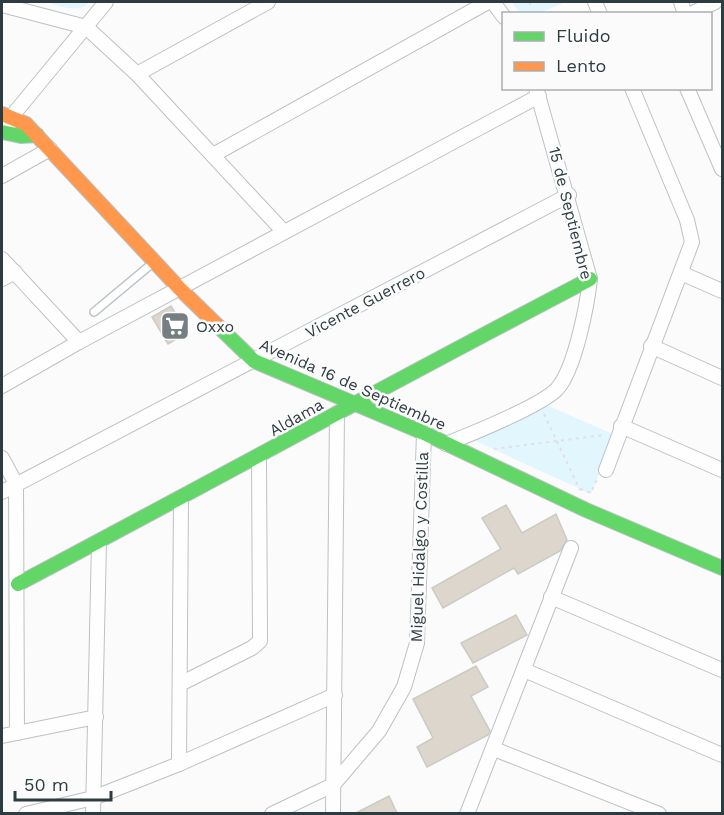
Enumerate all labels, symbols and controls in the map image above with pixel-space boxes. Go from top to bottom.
legend [502,12,712,90]
text: Fluido [556,25,610,46]
text: Lento [556,55,606,76]
street label: 15 de Septiembre [545,145,596,281]
street label: Vicente Guerrero [302,263,428,342]
supermarket icon: Oxxo [159,310,191,342]
place label: Oxxo [196,317,234,336]
street label: Avenida 16 de Septiembre [257,335,449,434]
street label: Aldama [266,395,327,440]
street label: Miguel Hidalgo y Costilla [407,451,432,643]
scale bar [15,764,111,802]
text: 50 m [24,774,69,795]

